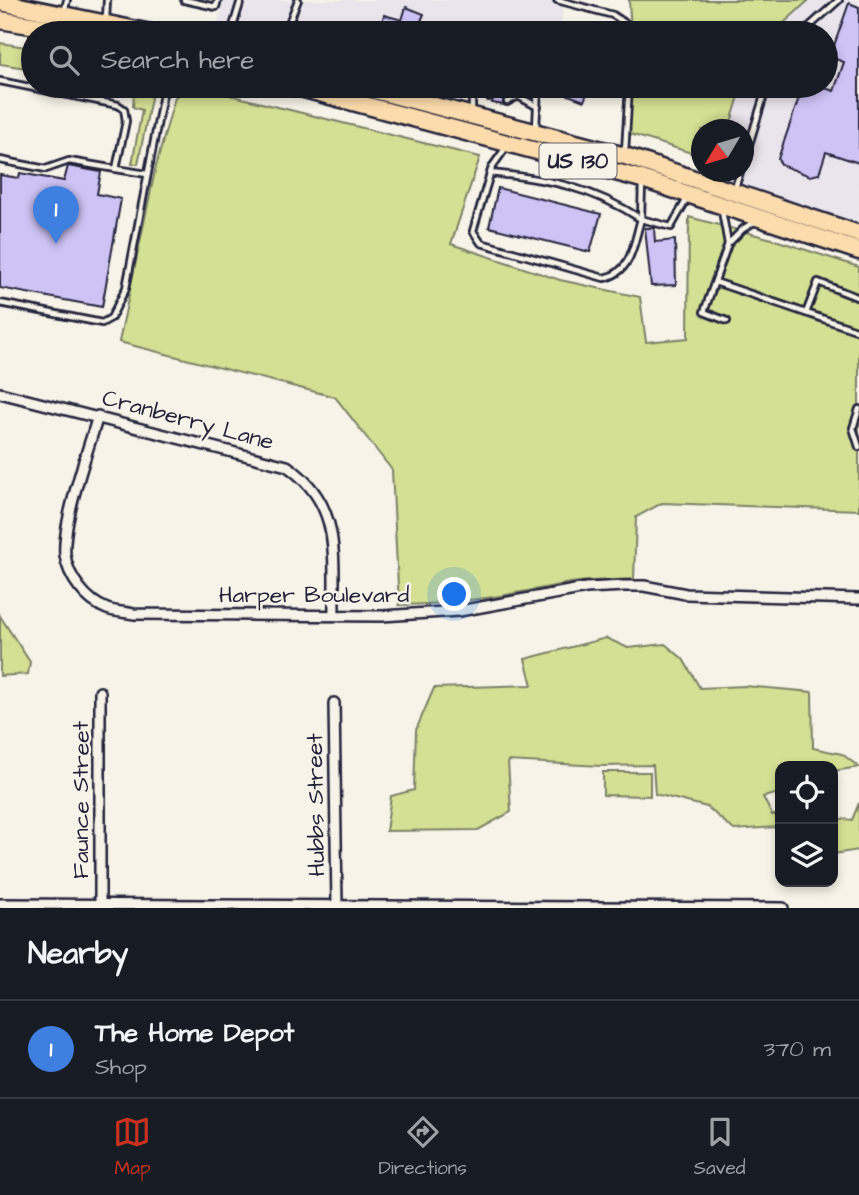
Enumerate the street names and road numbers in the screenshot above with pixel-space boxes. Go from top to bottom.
road number: US 130 [540,144,616,178]
street label: Cranberry Lane [98,382,277,459]
street label: Harper Boulevard [219,579,410,611]
street label: Faunce Street [65,720,97,879]
street label: Hubbs Street [299,732,333,877]

